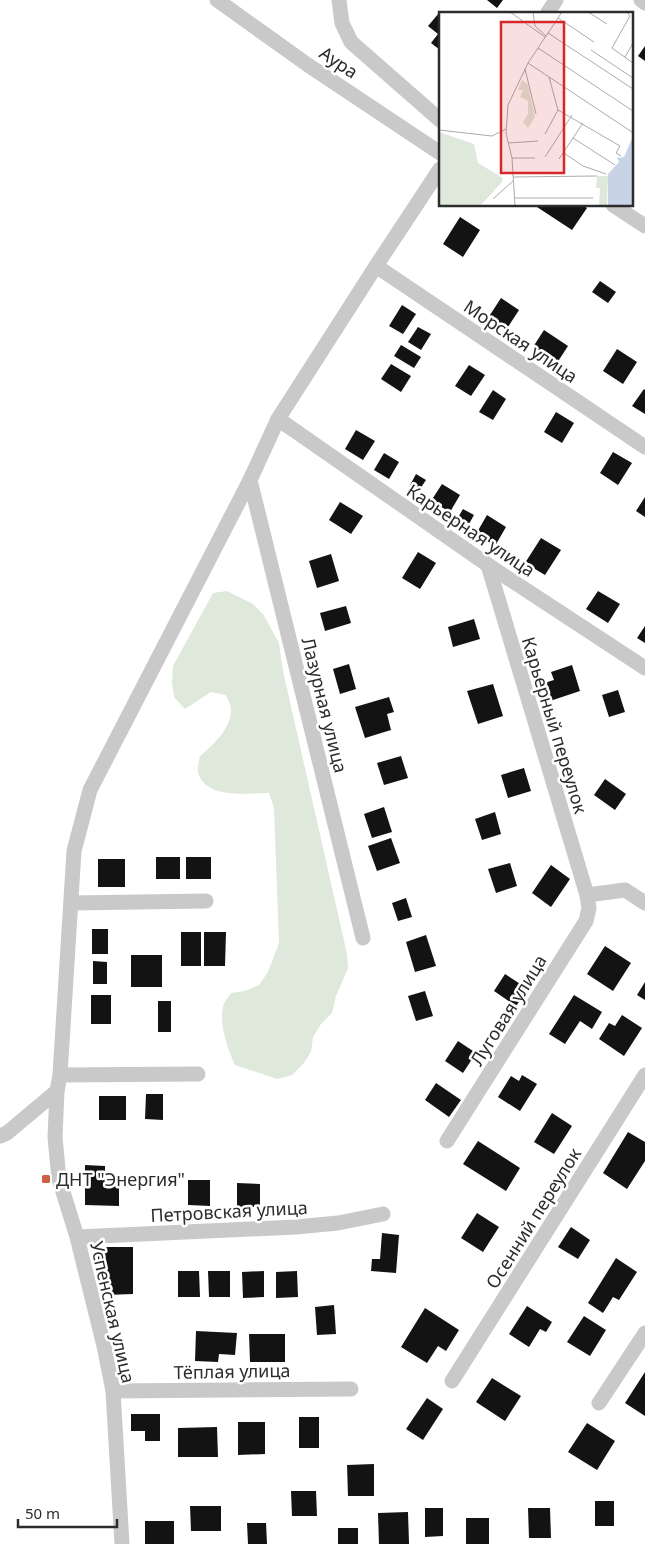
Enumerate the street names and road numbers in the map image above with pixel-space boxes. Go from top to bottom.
street label: Аура [315,41,363,83]
street label: Морская улица [460,294,582,388]
street label: Карьерная улица [402,478,540,582]
street label: Карьерный переулок [517,634,593,817]
street label: Лазурная улица [297,635,353,775]
street label: Луговая улица [464,950,552,1070]
street label: Осенний переулок [480,1143,586,1293]
street label: Петровская улица [150,1195,308,1227]
street label: Успенская улица [85,1239,141,1385]
street label: Тёплая улица [173,1358,291,1384]

